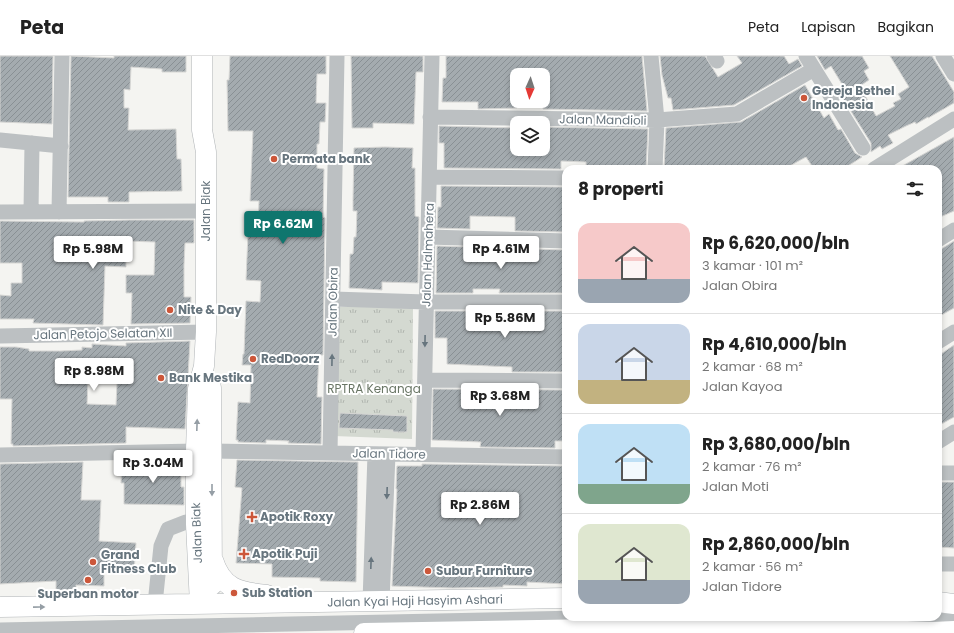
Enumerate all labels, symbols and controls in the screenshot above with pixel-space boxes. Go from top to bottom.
text: Peta [20,14,64,41]
text: Peta [748,17,779,37]
text: Lapisan [801,17,855,37]
text: Bagikan [877,17,934,37]
north arrow [510,68,550,108]
map controls [510,68,550,156]
place label: Gereja Bethel Indonesia [812,82,894,113]
marker: Gereja Bethel Indonesia [799,93,809,103]
street label: Jalan Mandioli [559,110,647,129]
button: layers [510,116,550,156]
place label: Permata bank [282,150,371,167]
marker: Permata bank [269,154,279,164]
text: 8 properti [578,177,663,201]
icon: filters [904,178,926,200]
street label: Jalan Biak [197,180,214,242]
street label: Jalan Halmahera [417,203,438,307]
pin: Rp 6.62M [242,211,324,245]
text: Rp 6.62M [253,214,313,233]
text: Rp 6,620,000/bln [702,231,849,255]
pin: Rp 5.98M [52,236,134,270]
pin: Rp 4.61M [460,236,542,270]
text: Rp 5.98M [63,239,123,258]
text: Rp 4.61M [472,239,530,258]
icon: home [610,239,658,287]
text: 3 kamar · 101 m² [702,256,803,275]
street label: Jalan Obira [323,267,342,337]
text: Jalan Obira [702,276,777,295]
place label: Nite & Day [178,301,242,318]
marker: Nite & Day [165,305,175,315]
pin: Rp 5.86M [464,305,546,339]
text: Rp 5.86M [475,308,535,327]
street label: Jalan Petojo Selatan XII [33,324,173,343]
text: Rp 4,610,000/bln [702,332,847,356]
one-way arrow [422,335,429,347]
icon: home [610,340,658,388]
place label: RedDoorz [261,350,320,367]
one-way arrow [329,353,335,366]
marker: RedDoorz [248,354,258,364]
text: 2 kamar · 68 m² [702,357,803,376]
pin: Rp 8.98M [53,358,135,392]
text: Rp 8.98M [64,361,124,380]
place label: Bank Mestika [169,369,252,386]
marker: Bank Mestika [156,373,166,383]
text: Jalan Kayoa [702,377,782,396]
park label: RPTRA Kenanga [327,380,421,397]
pin: Rp 3.68M [459,383,541,417]
text: Rp 3.68M [470,386,530,405]
one-way arrow [194,418,200,431]
text: Rp 3,680,000/bln [702,432,850,456]
icon: home [610,440,658,488]
street label: Jalan Tidore [352,444,426,463]
pin: Rp 3.04M [112,450,194,484]
text: Rp 3.04M [123,453,183,472]
text: 2 kamar · 76 m² [702,457,802,476]
text: Jalan Moti [702,477,769,496]
one-way arrow [209,484,215,497]
one-way arrow [383,487,390,499]
pin: Rp 2.86M [439,492,521,526]
text: Rp 2.86M [450,495,510,514]
street label: Jalan Biak [187,501,206,564]
place label: Apotik Roxy [260,508,334,525]
marker: Apotik Roxy [247,512,257,522]
text: Rp 2,860,000/bln [702,532,850,556]
icon: home [610,540,658,588]
place label: Apotik Puji [252,545,318,562]
place label: Grand Fitness Club [101,546,176,577]
marker: Apotik Puji [239,549,249,559]
one-way arrow [368,556,374,569]
marker: Grand Fitness Club [88,557,98,567]
text: 2 kamar · 56 m² [702,557,803,576]
place label: Subur Furniture [436,562,533,579]
marker: Subur Furniture [423,566,433,576]
marker: Superban motor [83,575,93,585]
text: Jalan Tidore [702,577,782,596]
place label: Sub Station [242,584,313,601]
place label: Superban motor [37,585,139,602]
marker: Sub Station [229,588,239,598]
street label: Jalan Kyai Haji Hasyim Ashari [327,590,503,611]
one-way arrow [33,603,45,610]

